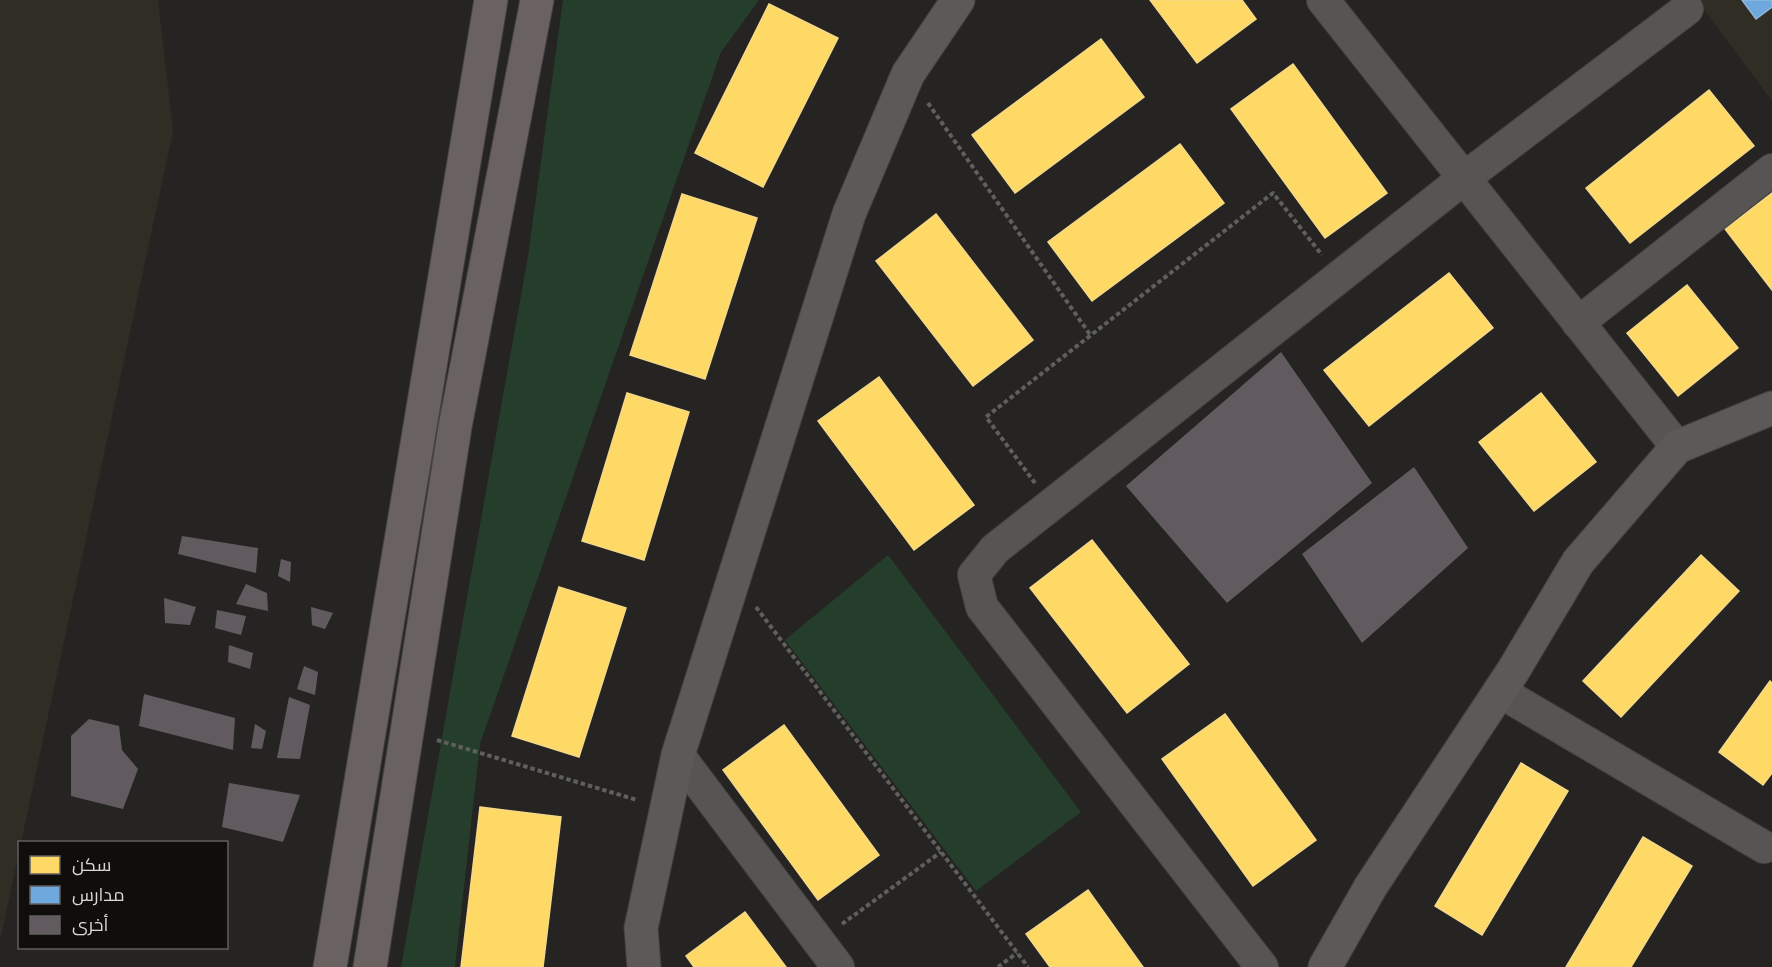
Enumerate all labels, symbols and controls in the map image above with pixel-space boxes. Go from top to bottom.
legend [18,841,228,949]
text: سكن [72,853,111,876]
text: مدارس [72,883,125,906]
text: أخرى [72,913,109,936]

